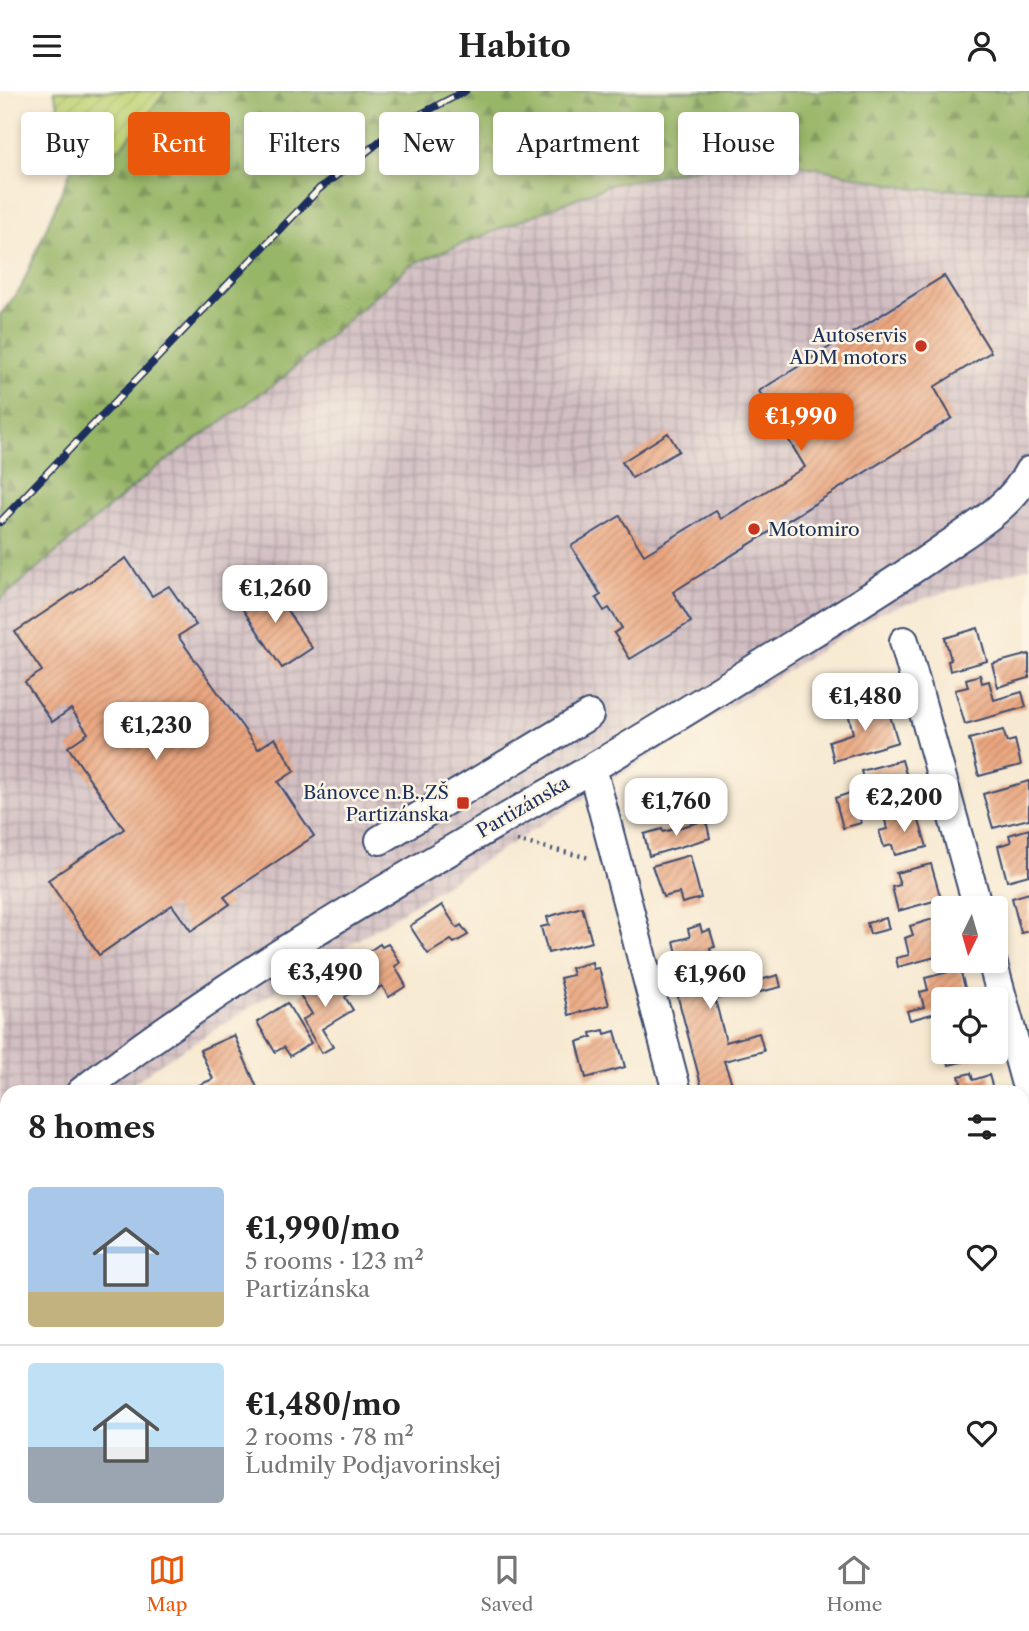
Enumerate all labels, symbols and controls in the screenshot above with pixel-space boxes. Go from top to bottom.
text: Habito [458,26,571,65]
icon: menu [28,27,66,65]
icon: person [963,27,1001,65]
chip: Buy [21,112,114,175]
chip: Rent [128,112,230,175]
chip: Filters [244,112,365,175]
chip: New [379,112,479,175]
chip: Apartment [493,112,664,175]
chip: House [678,112,799,175]
place label: Autoservis ADM motors [789,324,907,369]
marker: Autoservis ADM motors [913,338,929,354]
pin: €1,990 [744,393,858,453]
text: €1,990 [765,402,837,430]
place label: Motomiro [768,518,860,541]
marker: Motomiro [746,521,762,537]
pin: €1,260 [218,566,332,625]
text: €1,260 [238,574,312,602]
pin: €1,480 [808,673,922,733]
text: €1,480 [828,682,902,710]
pin: €1,230 [99,703,213,762]
text: €1,230 [120,711,192,739]
street label: Partizánska [472,771,574,843]
pin: €2,200 [847,775,961,834]
pin: €1,760 [619,779,733,838]
place label: Bánovce n.B.,ZŠ Partizánska [303,780,449,826]
text: €2,200 [865,783,943,811]
text: €1,760 [641,787,711,815]
marker: Bánovce n.B.,ZŠ Partizánska [455,795,471,811]
north arrow [931,896,1008,973]
map controls [931,896,1008,1064]
pin: €3,490 [268,949,382,1009]
pin: €1,960 [653,951,767,1011]
text: €3,490 [287,958,363,986]
text: €1,960 [674,960,746,988]
button: locate [931,987,1008,1064]
icon: filters [963,1108,1001,1146]
text: 8 homes [28,1109,155,1146]
text: €1,990/mo [245,1210,400,1247]
icon: home [84,1215,168,1299]
icon: heart [963,1238,1001,1276]
text: 5 rooms · 123 m² [245,1247,424,1275]
text: Partizánska [245,1275,370,1303]
text: €1,480/mo [245,1386,401,1423]
icon: home [84,1391,168,1475]
icon: heart [963,1414,1001,1452]
text: 2 rooms · 78 m² [245,1423,414,1451]
text: Ľudmily Podjavorinskej [245,1451,501,1479]
tab: Map [147,1551,187,1616]
tab: Saved [481,1551,533,1616]
tab: Home [827,1551,882,1616]

